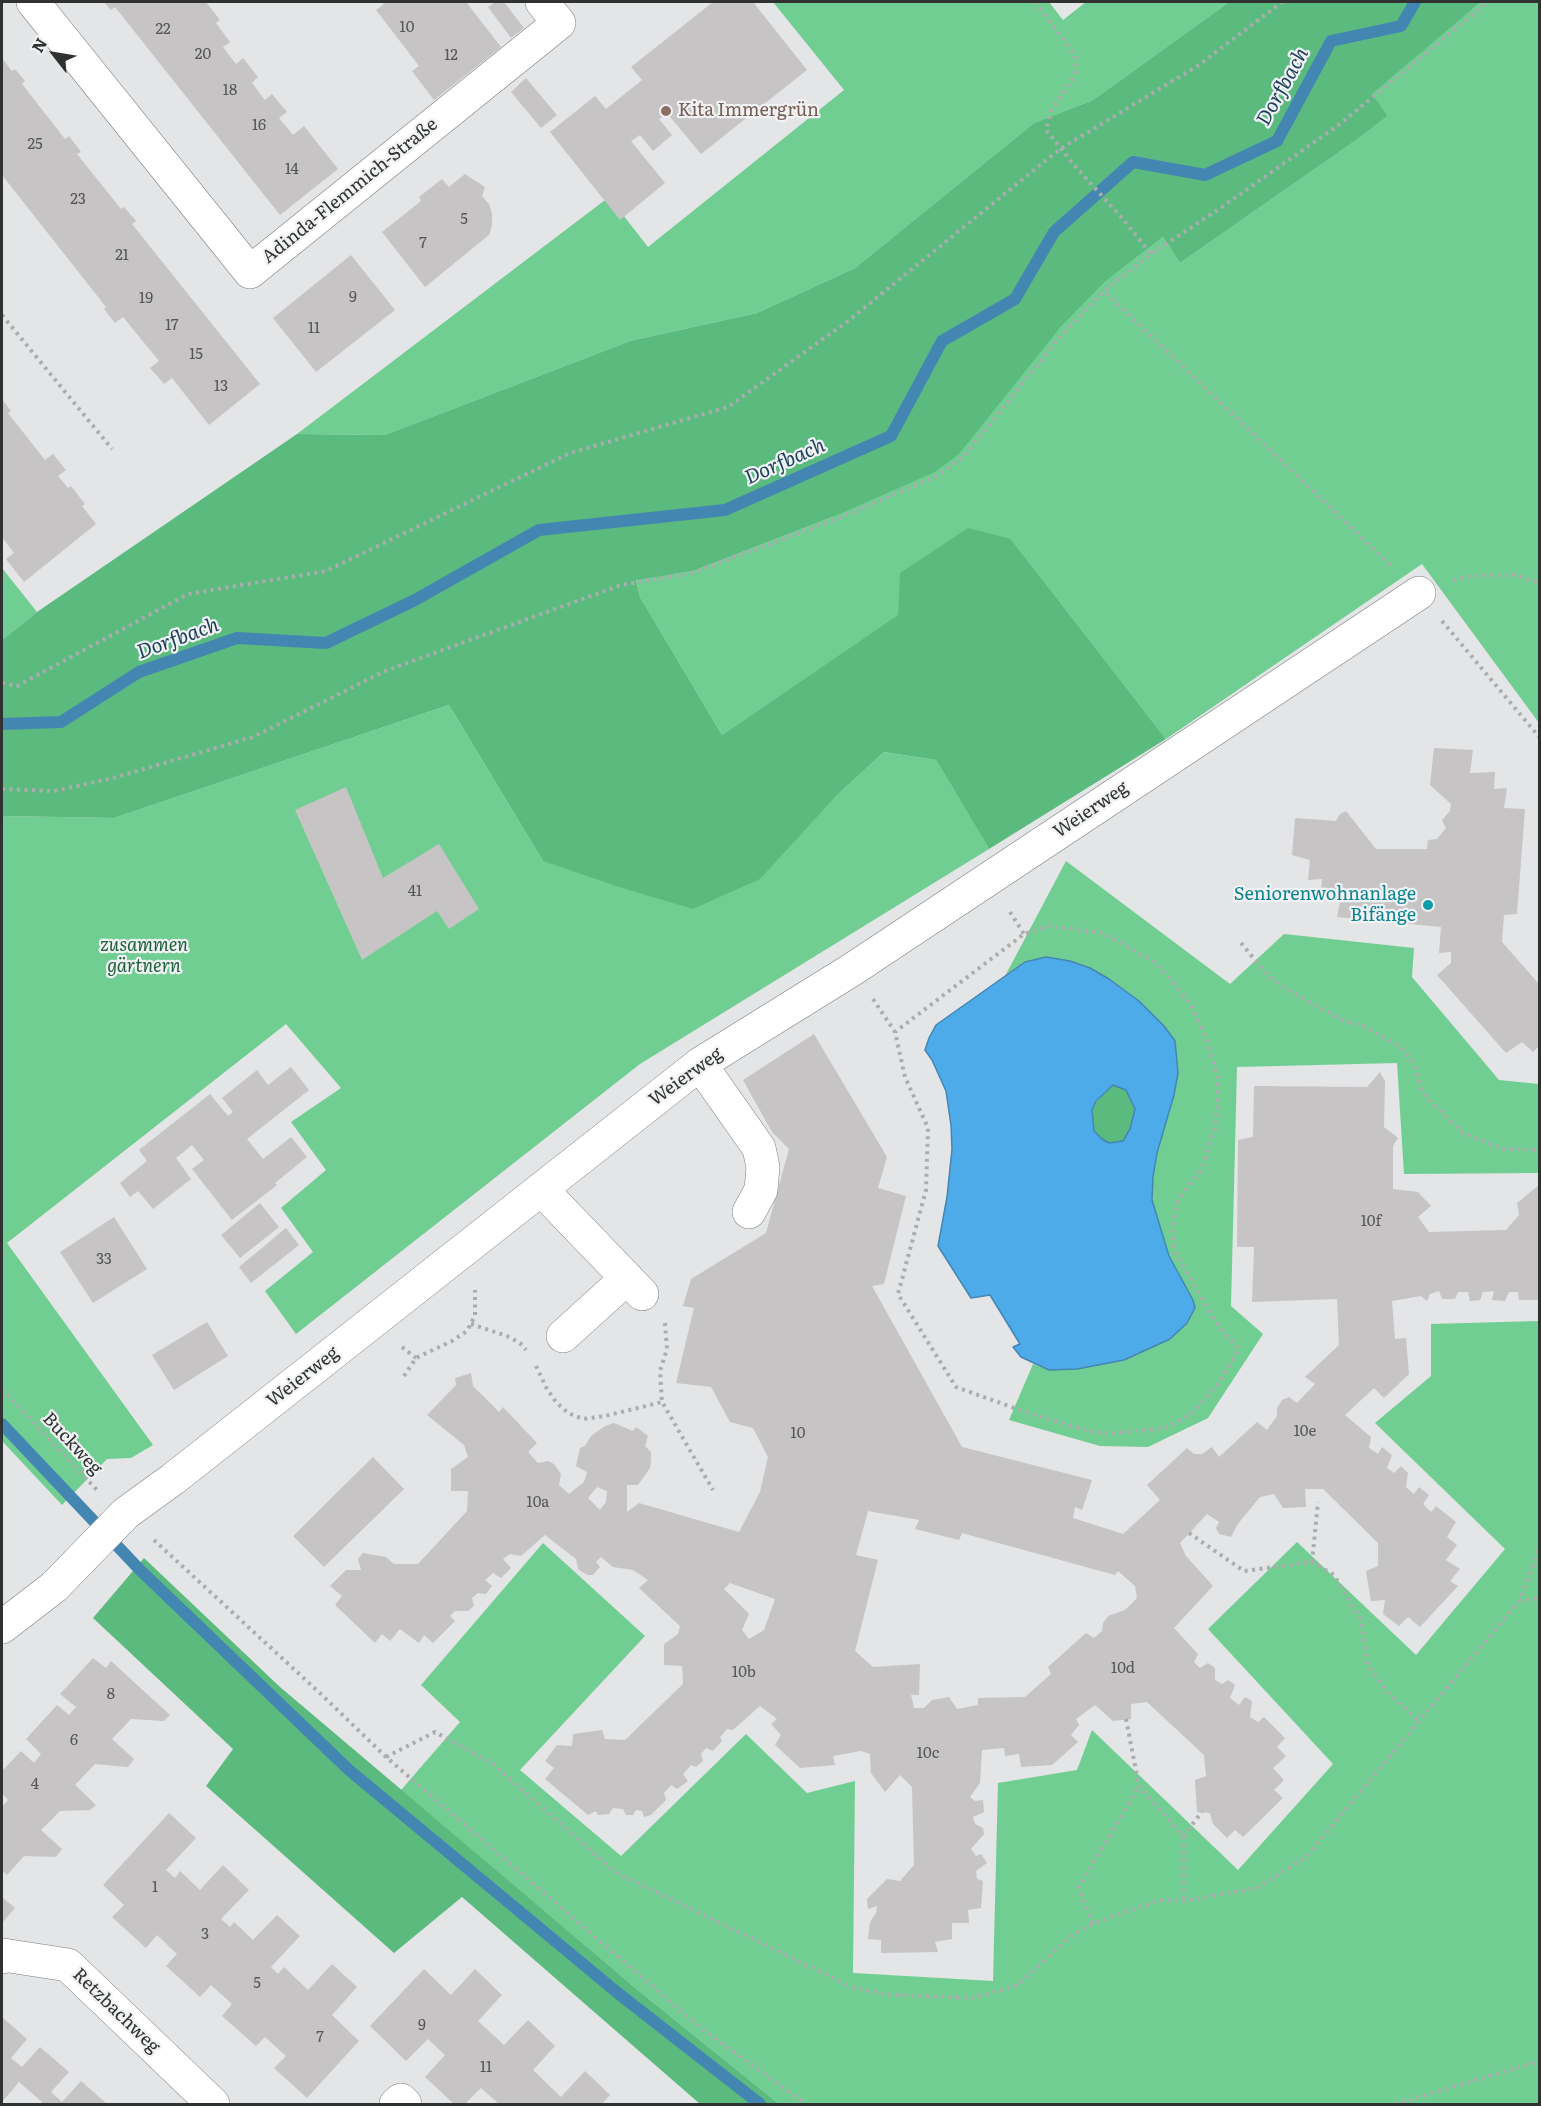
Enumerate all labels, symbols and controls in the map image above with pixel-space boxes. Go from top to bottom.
house number: 10 [400,19,414,37]
house number: 22 [155,21,171,39]
north arrow [24,24,84,84]
text: N [25,33,52,57]
water label: Dorfbach [1252,44,1314,130]
house number: 20 [195,46,211,64]
house number: 12 [444,47,458,65]
house number: 18 [223,82,237,100]
place label: Kita Immergrün [678,100,819,122]
marker: Kita Immergrün [659,104,673,118]
street label: Adinda-Flemmich-Straße [258,114,442,268]
house number: 16 [252,117,266,135]
house number: 25 [27,136,43,154]
house number: 14 [285,161,299,179]
house number: 23 [70,191,86,209]
house number: 5 [460,211,468,229]
house number: 7 [419,235,427,253]
house number: 21 [115,247,129,265]
house number: 9 [349,289,357,307]
house number: 19 [139,290,153,308]
house number: 17 [165,317,179,335]
house number: 11 [308,320,320,338]
house number: 15 [189,346,203,364]
house number: 13 [214,378,228,396]
water label: Dorfbach [741,434,829,490]
water label: Dorfbach [134,613,222,665]
street label: Weierweg [1049,777,1133,843]
house number: 41 [408,883,422,901]
place label: Seniorenwohnanlage Bifänge [1234,884,1416,926]
marker: Seniorenwohnanlage Bifänge [1421,898,1435,912]
park label: zusammen gärtnern [100,935,188,978]
street label: Weierweg [645,1043,727,1111]
house number: 10f [1361,1213,1381,1231]
house number: 33 [96,1251,112,1269]
street label: Weierweg [263,1342,343,1412]
street label: Buckweg [38,1408,106,1480]
house number: 10e [1294,1423,1316,1441]
house number: 10 [791,1425,805,1443]
house number: 10a [527,1494,549,1512]
house number: 10d [1111,1660,1135,1678]
house number: 10b [732,1664,756,1682]
house number: 8 [107,1686,115,1704]
house number: 6 [70,1732,78,1750]
house number: 10c [917,1745,939,1763]
house number: 4 [31,1776,39,1794]
house number: 1 [152,1879,158,1897]
house number: 3 [201,1926,209,1944]
street label: Retzbachweg [68,1964,164,2058]
house number: 5 [253,1975,261,1993]
house number: 9 [418,2017,426,2035]
house number: 7 [316,2029,324,2047]
house number: 11 [480,2059,492,2077]

